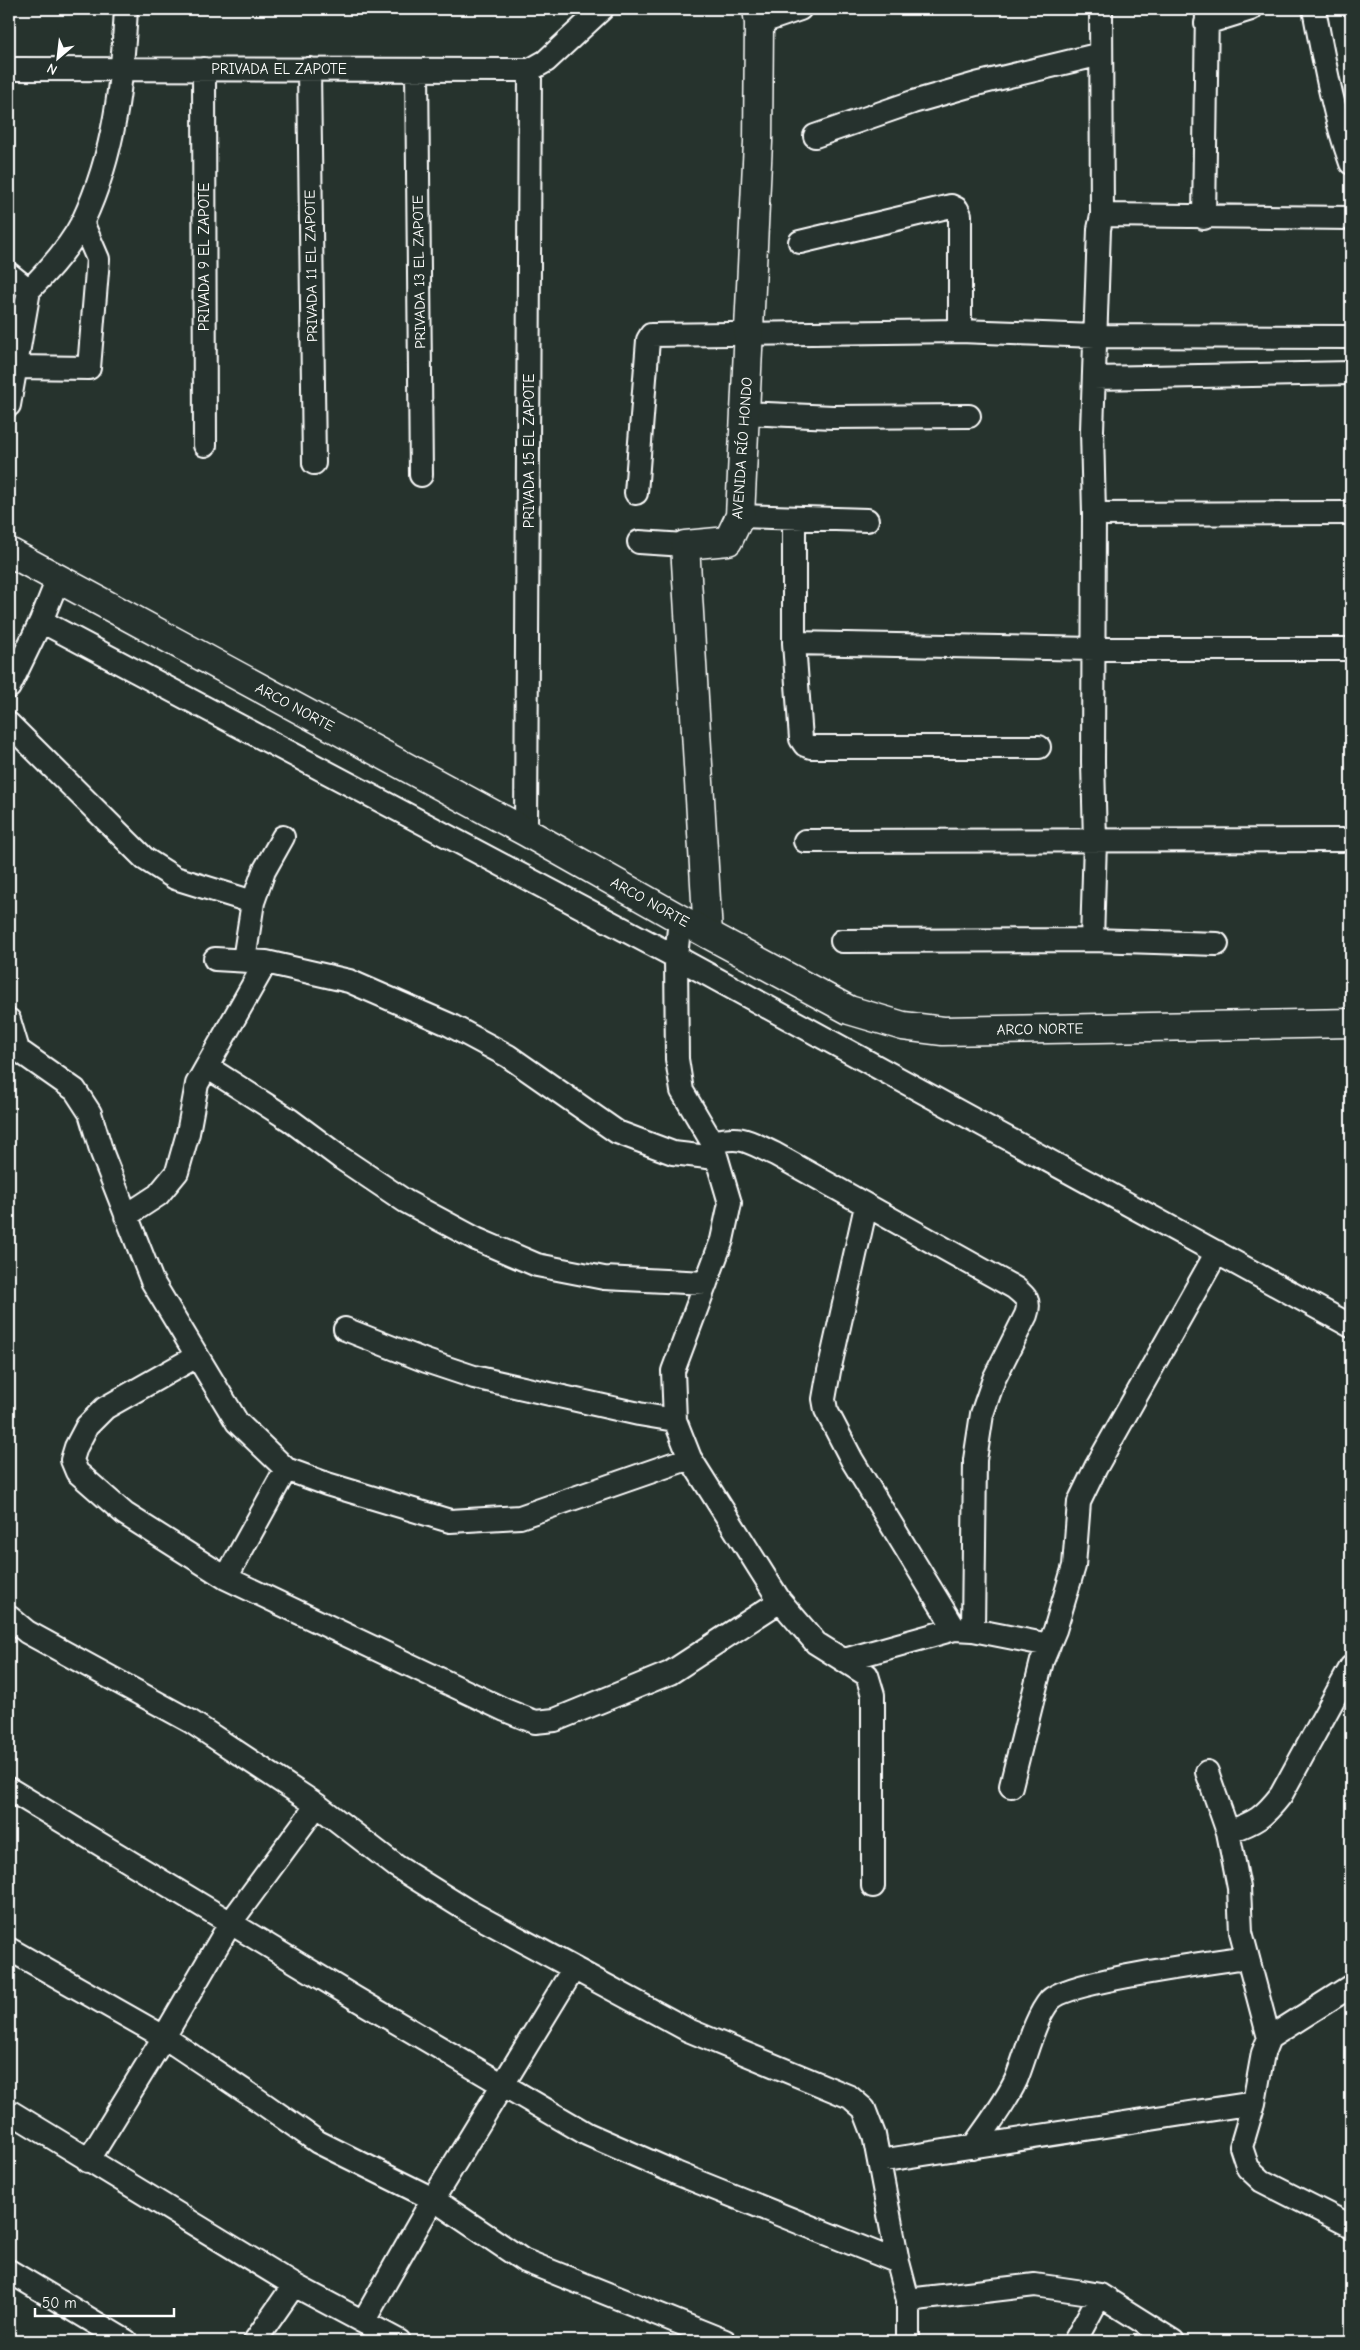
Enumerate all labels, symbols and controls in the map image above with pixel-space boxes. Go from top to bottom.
north arrow [32,32,82,82]
text: N [44,59,60,79]
street label: PRIVADA EL ZAPOTE [211,60,347,78]
street label: PRIVADA 9 EL ZAPOTE [195,183,213,331]
street label: PRIVADA 11 EL ZAPOTE [301,190,321,342]
street label: PRIVADA 13 EL ZAPOTE [409,195,429,349]
street label: PRIVADA 15 EL ZAPOTE [520,374,538,528]
street label: AVENIDA RÍO HONDO [727,376,756,520]
street label: ARCO NORTE [252,679,338,735]
street label: ARCO NORTE [608,873,692,931]
street label: ARCO NORTE [996,1019,1084,1039]
scale bar [35,2285,174,2317]
text: 50 m [42,2294,77,2312]

